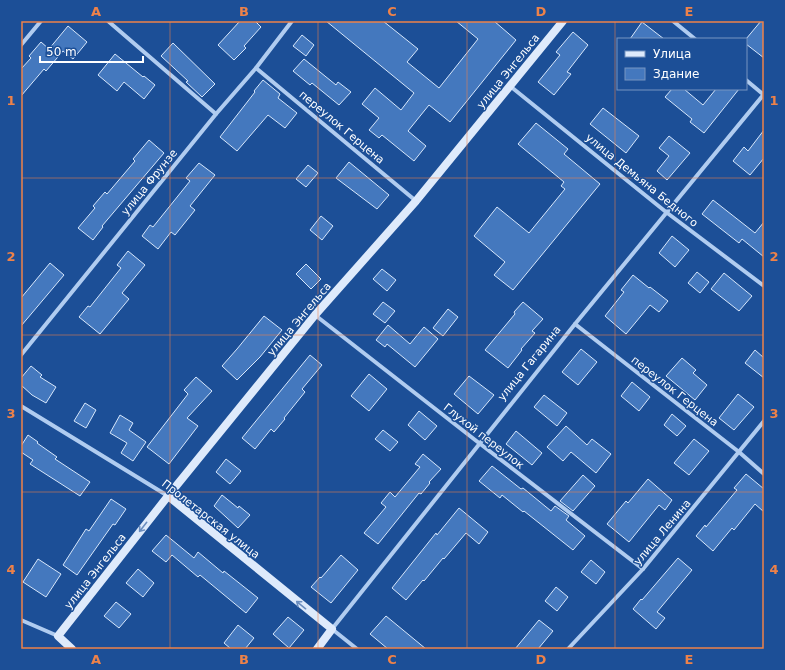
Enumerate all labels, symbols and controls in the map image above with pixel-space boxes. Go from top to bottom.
text: A [91,4,101,19]
text: B [239,4,249,19]
text: C [387,4,397,19]
text: D [536,4,547,19]
text: E [685,4,693,19]
street label: улица Энгельса [474,31,542,111]
scale bar [40,38,143,64]
legend [617,38,747,90]
text: 50 m [46,45,77,59]
text: Улица [653,47,691,61]
text: Здание [653,67,699,81]
street label: переулок Герцена [297,88,387,167]
text: 1 [6,93,16,108]
text: 1 [769,93,779,108]
street label: улица Демьяна Бедного [583,131,701,230]
street label: улица Фрунзе [119,146,180,218]
text: 2 [6,249,16,264]
text: 2 [769,249,779,264]
street label: улица Энгельса [265,280,334,359]
street label: улица Гагарина [495,323,564,403]
street label: переулок Герцена [629,353,721,429]
street label: Глухой переулок [441,401,527,472]
text: 3 [6,406,16,421]
text: 3 [769,406,779,421]
street label: Пролетарская улица [159,477,262,562]
street label: улица Ленина [631,497,694,568]
one-way arrow [139,522,148,533]
street label: улица Энгельса [62,531,129,612]
text: 4 [6,562,16,577]
text: 4 [769,562,779,577]
one-way arrow [296,600,307,609]
text: A [91,652,101,667]
text: B [239,652,249,667]
text: C [387,652,397,667]
text: D [536,652,547,667]
text: E [685,652,693,667]

